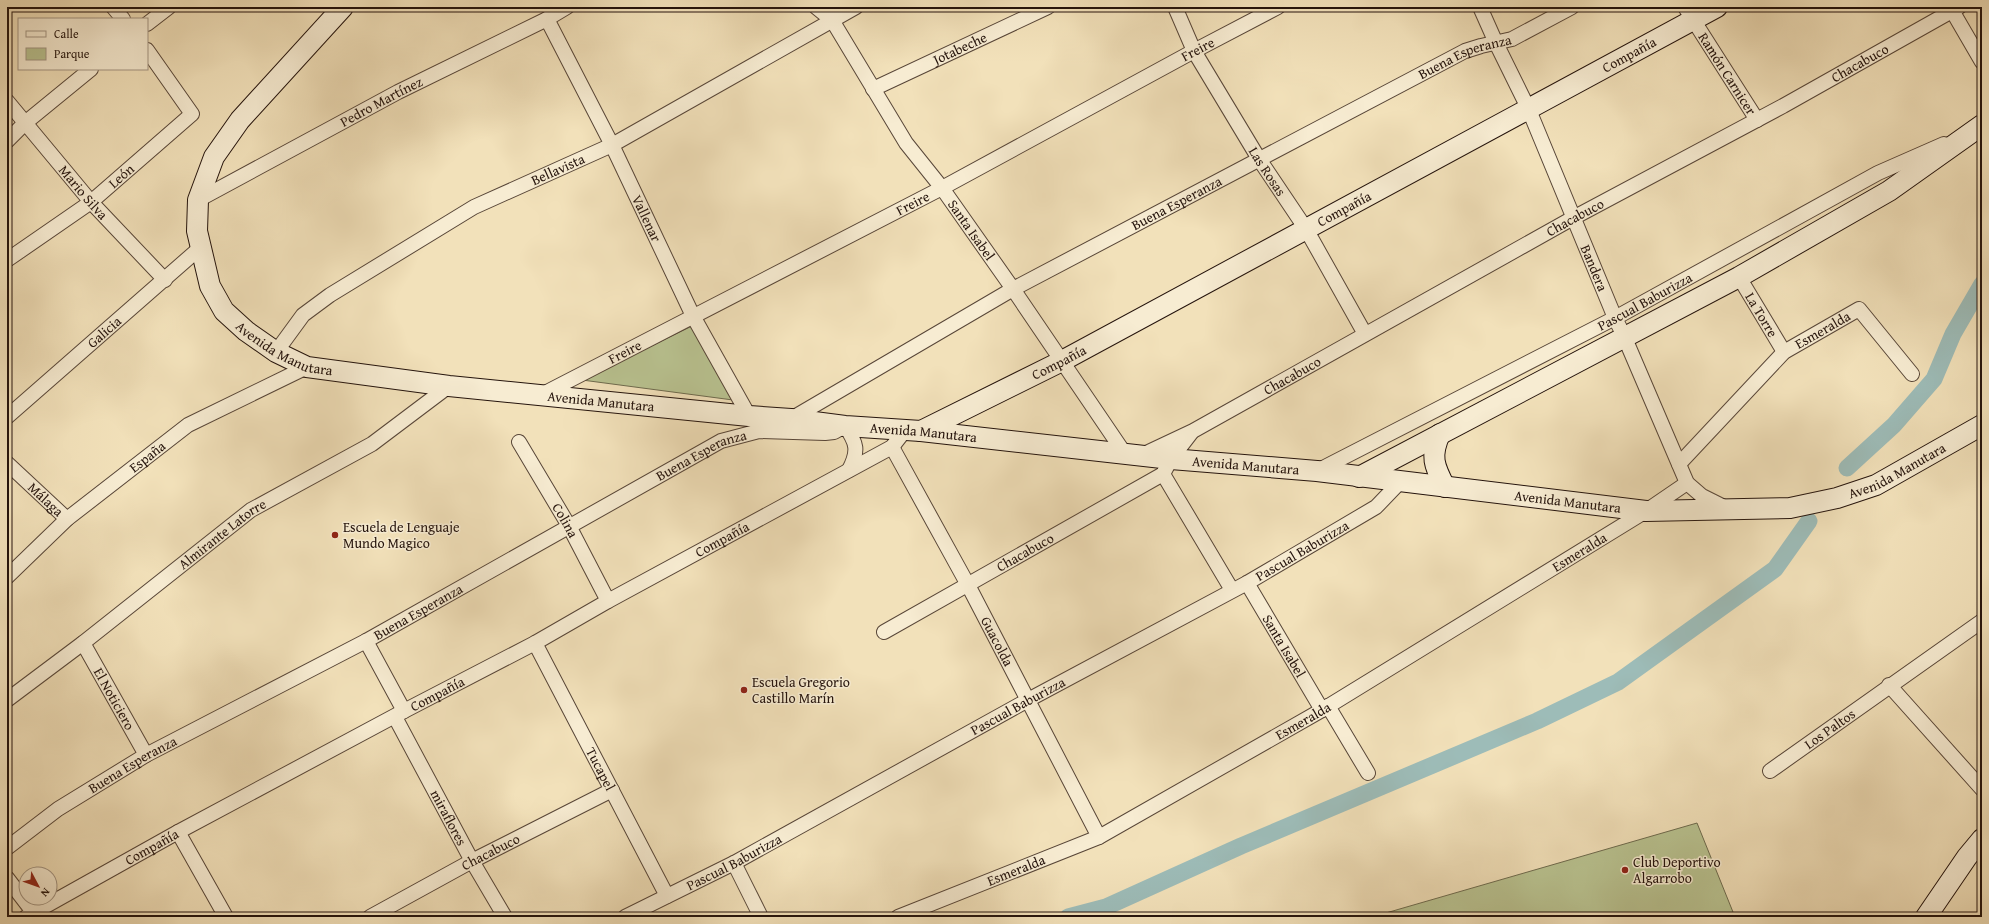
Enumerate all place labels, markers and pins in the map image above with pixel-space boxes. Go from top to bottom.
place label: Escuela de Lenguaje Mundo Magico [343,517,460,553]
marker: Escuela de Lenguaje Mundo Magico [330,530,340,540]
place label: Escuela Gregorio Castillo Marín [752,672,850,708]
marker: Escuela Gregorio Castillo Marín [739,685,749,695]
place label: Club Deportivo Algarrobo [1633,852,1721,888]
marker: Club Deportivo Algarrobo [1620,865,1630,875]

